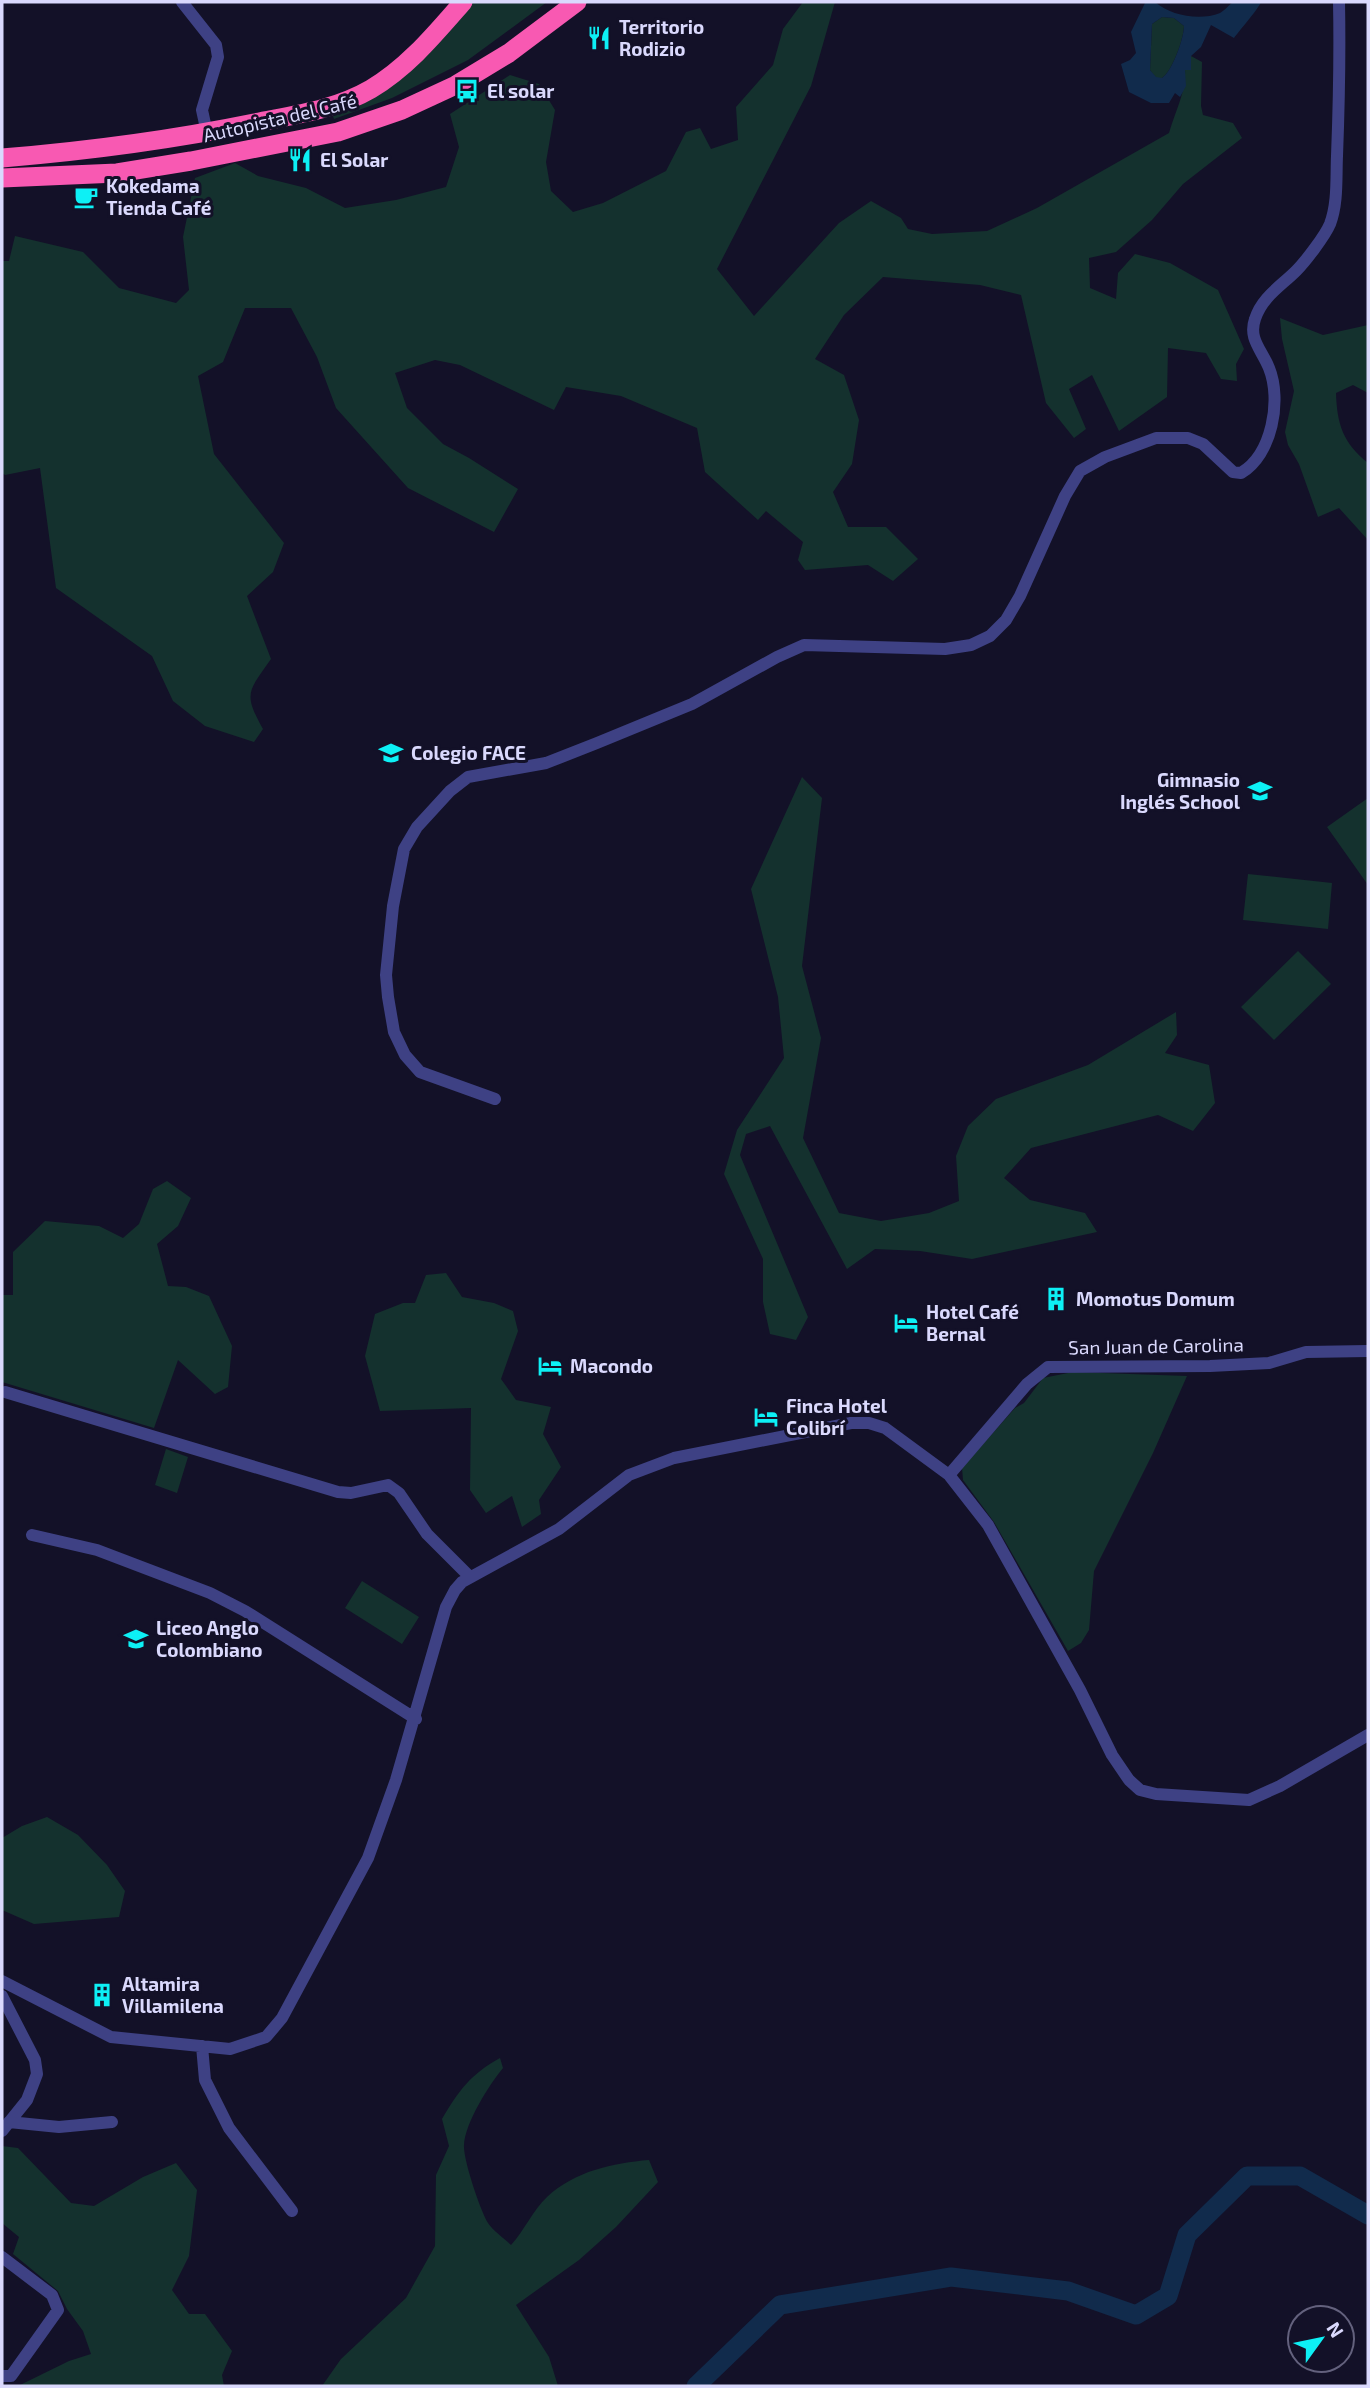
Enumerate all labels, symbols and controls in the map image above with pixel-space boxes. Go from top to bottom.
place label: Territorio Rodizio [619,15,704,60]
restaurant icon: Territorio Rodizio [585,24,613,52]
bus stop icon: El solar [453,77,481,105]
place label: El solar [487,79,554,102]
street label: Autopista del Café [201,89,359,146]
restaurant icon: El Solar [286,146,314,174]
place label: El Solar [320,148,388,171]
place label: Kokedama Tienda Café [106,174,212,219]
cafe icon: Kokedama Tienda Café [72,183,100,211]
school or university icon: Colegio FACE [377,739,405,767]
place label: Colegio FACE [411,741,526,764]
place label: Gimnasio Inglés School [1120,768,1241,813]
school or university icon: Gimnasio Inglés School [1246,777,1274,805]
building icon: Momotus Domum [1042,1285,1070,1313]
place label: Momotus Domum [1076,1287,1235,1310]
place label: Hotel Café Bernal [926,1300,1019,1345]
hotel icon: Hotel Café Bernal [892,1309,920,1337]
street label: San Juan de Carolina [1068,1332,1244,1359]
hotel icon: Macondo [536,1352,564,1380]
place label: Macondo [570,1354,653,1377]
place label: Finca Hotel Colibrí [786,1394,888,1439]
hotel icon: Finca Hotel Colibrí [752,1403,780,1431]
place label: Liceo Anglo Colombiano [156,1616,263,1661]
school or university icon: Liceo Anglo Colombiano [122,1625,150,1653]
place label: Altamira Villamilena [122,1972,224,2017]
building icon: Altamira Villamilena [88,1981,116,2009]
north arrow [1286,2304,1356,2374]
text: N [1322,2317,1349,2341]

